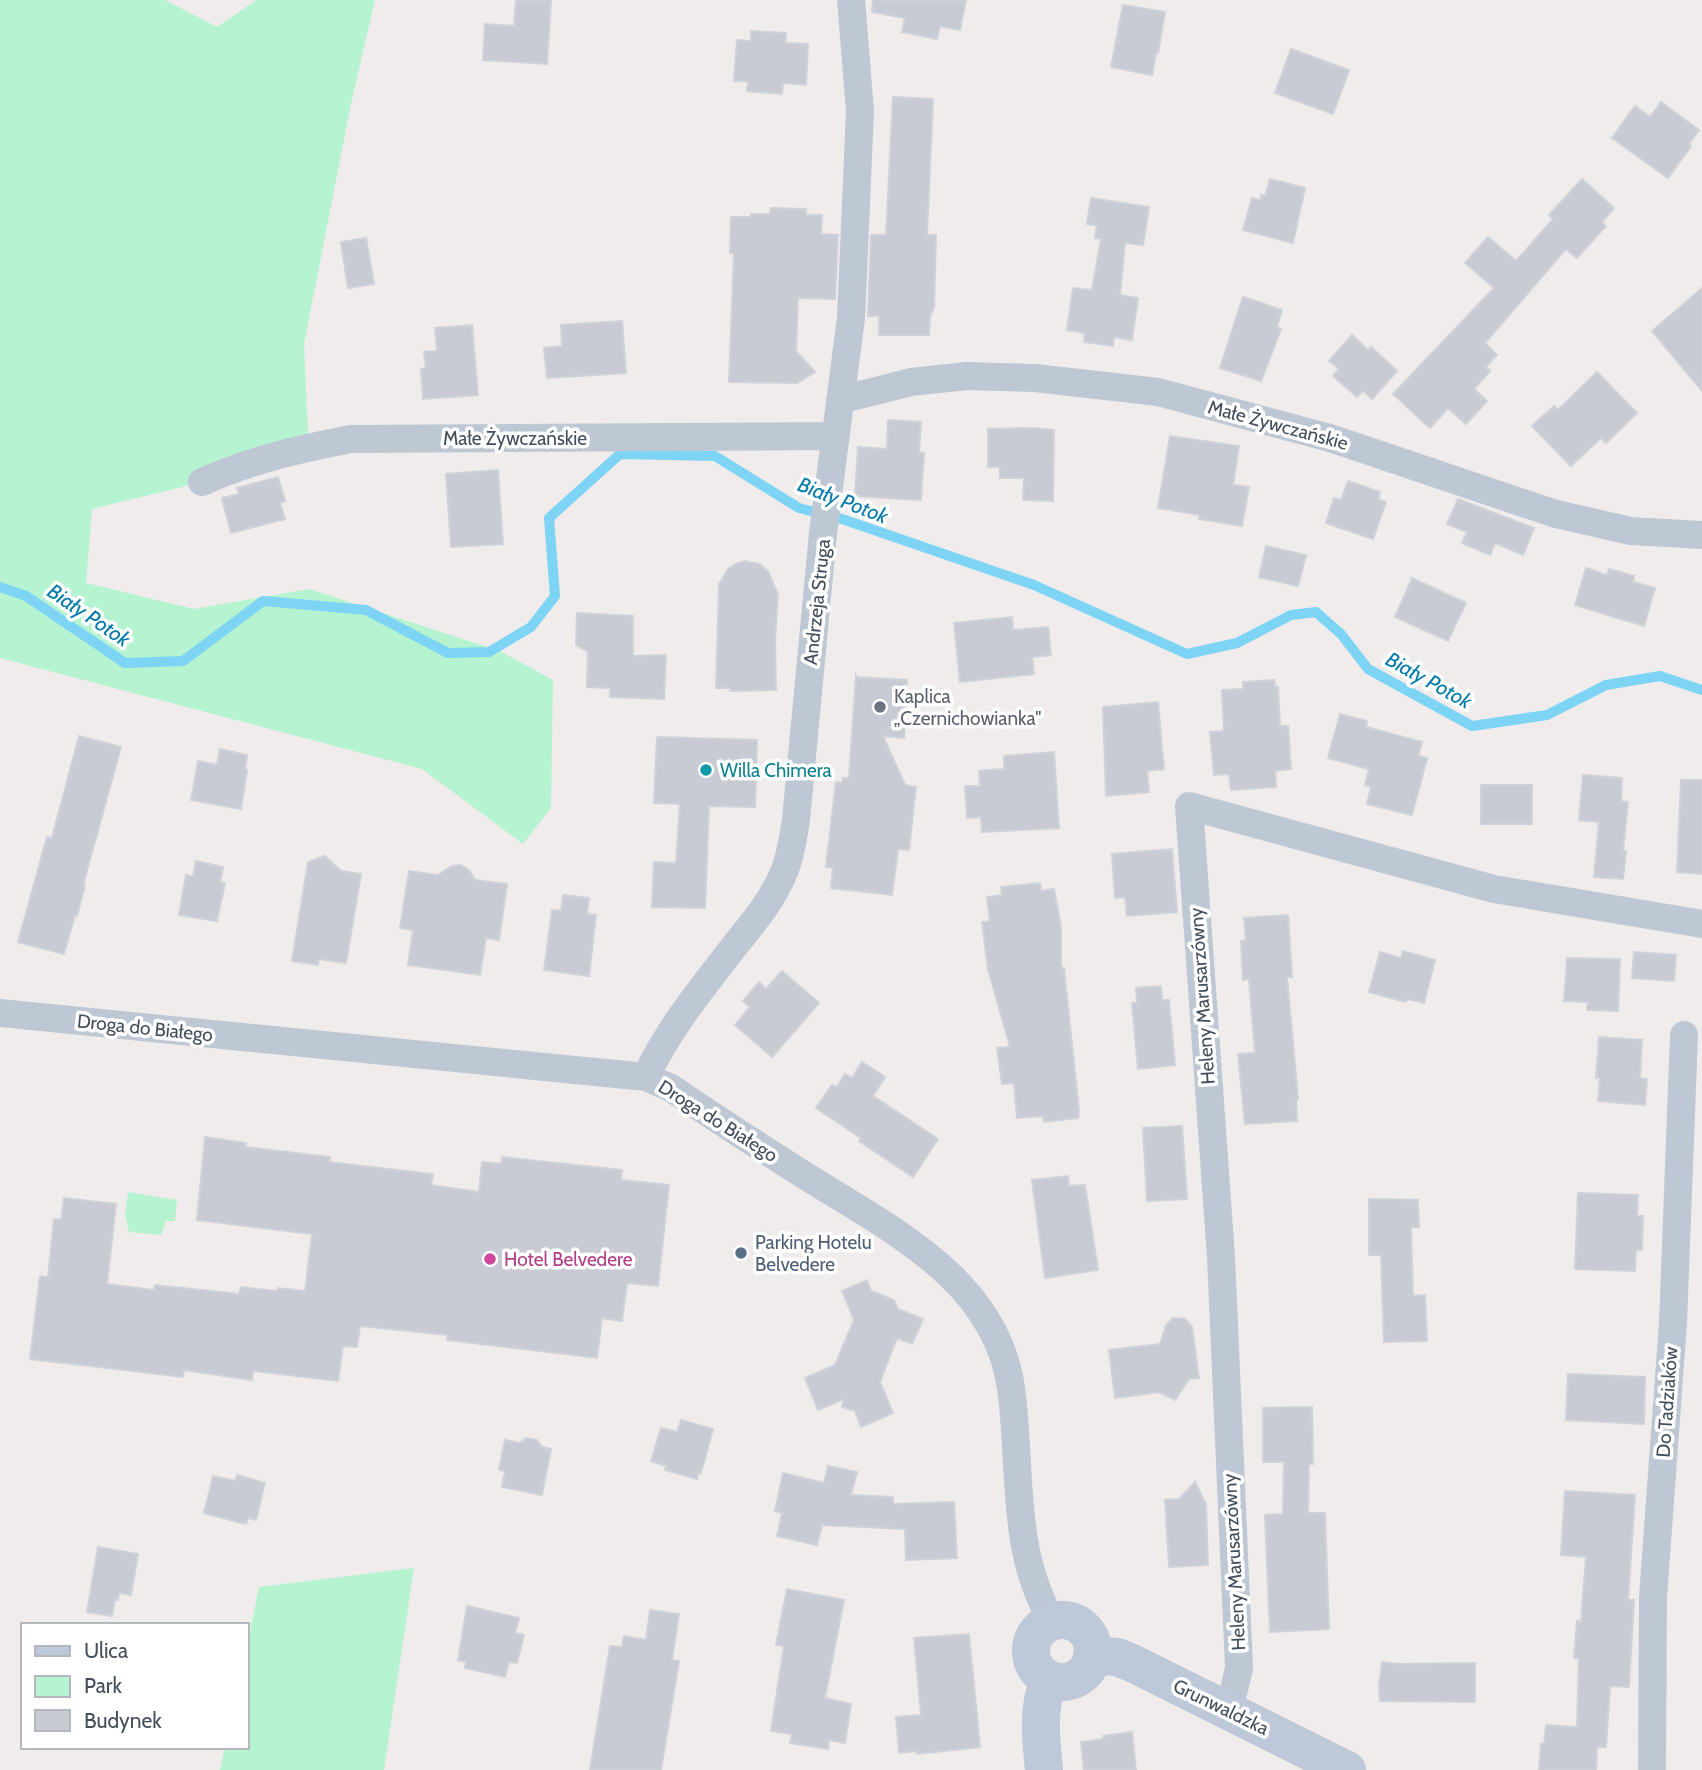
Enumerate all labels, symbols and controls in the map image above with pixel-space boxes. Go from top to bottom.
street label: Małe Żywczańskie [1205,395,1351,455]
street label: Małe Żywczańskie [443,427,587,450]
water label: Biały Potok [794,471,892,529]
street label: Andrzeja Struga [799,538,835,666]
water label: Biały Potok [43,578,136,652]
water label: Biały Potok [1382,646,1477,714]
place label: Kaplica „Czernichowianka" [894,685,1041,730]
marker: Kaplica „Czernichowianka" [872,699,888,715]
place label: Willa Chimera [720,759,832,782]
marker: Willa Chimera [698,762,714,778]
street label: Heleny Marusarzówny [1184,906,1220,1085]
street label: Droga do Białego [76,1009,214,1047]
street label: Droga do Białego [654,1075,782,1167]
place label: Parking Hotelu Belvedere [755,1231,872,1276]
marker: Parking Hotelu Belvedere [733,1245,749,1261]
place label: Hotel Belvedere [504,1248,633,1271]
marker: Hotel Belvedere [482,1251,498,1267]
street label: Do Tadziaków [1652,1345,1682,1458]
street label: Heleny Marusarzówny [1218,1472,1250,1651]
legend [21,1623,248,1749]
text: Ulica [84,1638,128,1663]
text: Park [84,1673,122,1698]
street label: Grunwaldzka [1170,1674,1272,1740]
text: Budynek [84,1708,162,1733]

